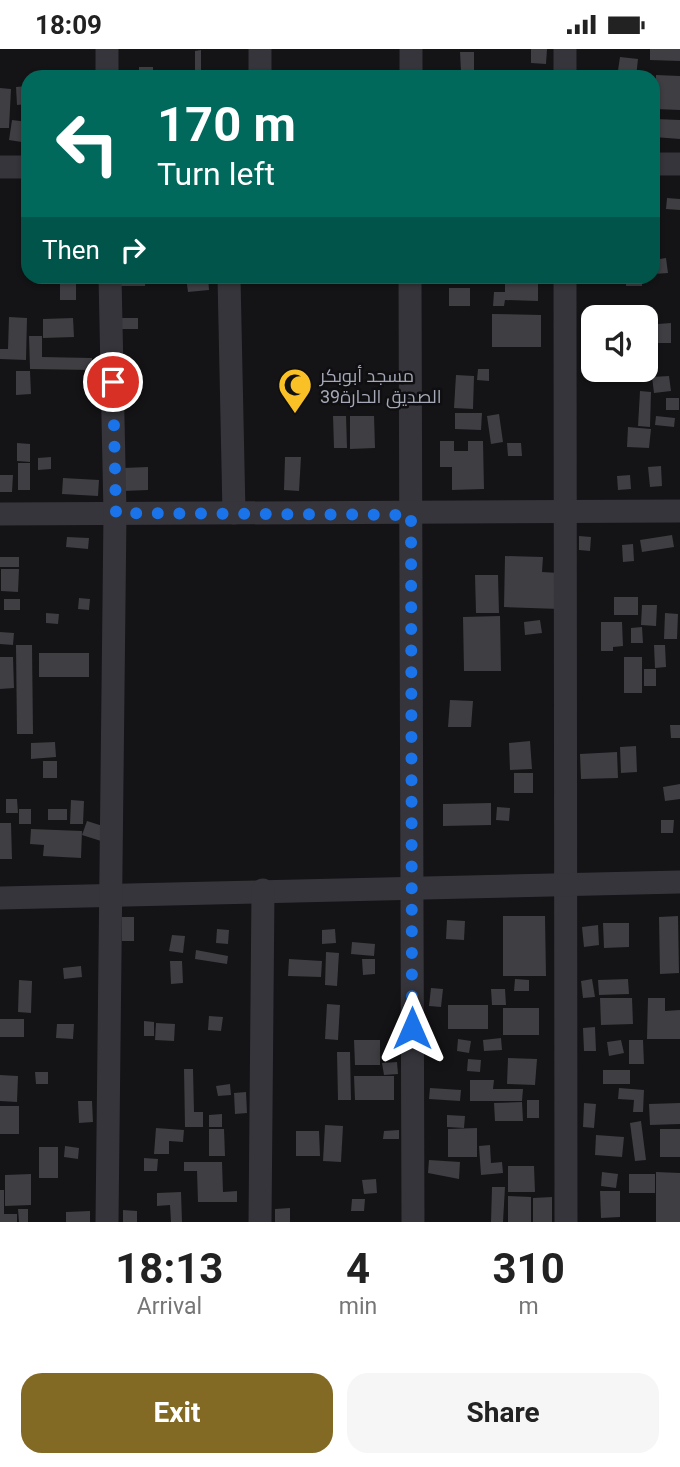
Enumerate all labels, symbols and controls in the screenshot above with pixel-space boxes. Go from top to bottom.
text: 18:09 [35,10,102,40]
text: 170 m [157,96,296,153]
icon: left [42,98,133,189]
text: Turn left [157,155,275,193]
icon: right [114,231,152,269]
text: Then [42,235,100,265]
map controls [581,305,658,382]
button: sound [581,305,658,382]
pin [83,352,143,412]
icon: arrive [94,363,132,401]
place label: مسجد أبوبكر الصديق الحارة39 [319,365,442,409]
mosque icon: مسجد أبوبكر الصديق الحارة39 [276,366,314,415]
position arrow [375,991,449,1065]
text: 18:13 [115,1244,223,1293]
text: 4 [346,1244,370,1293]
text: 310 [492,1244,565,1293]
text: Arrival [137,1293,202,1320]
text: min [339,1293,377,1320]
text: m [519,1293,539,1320]
button: Exit [21,1373,333,1453]
button: Share [347,1373,659,1453]

